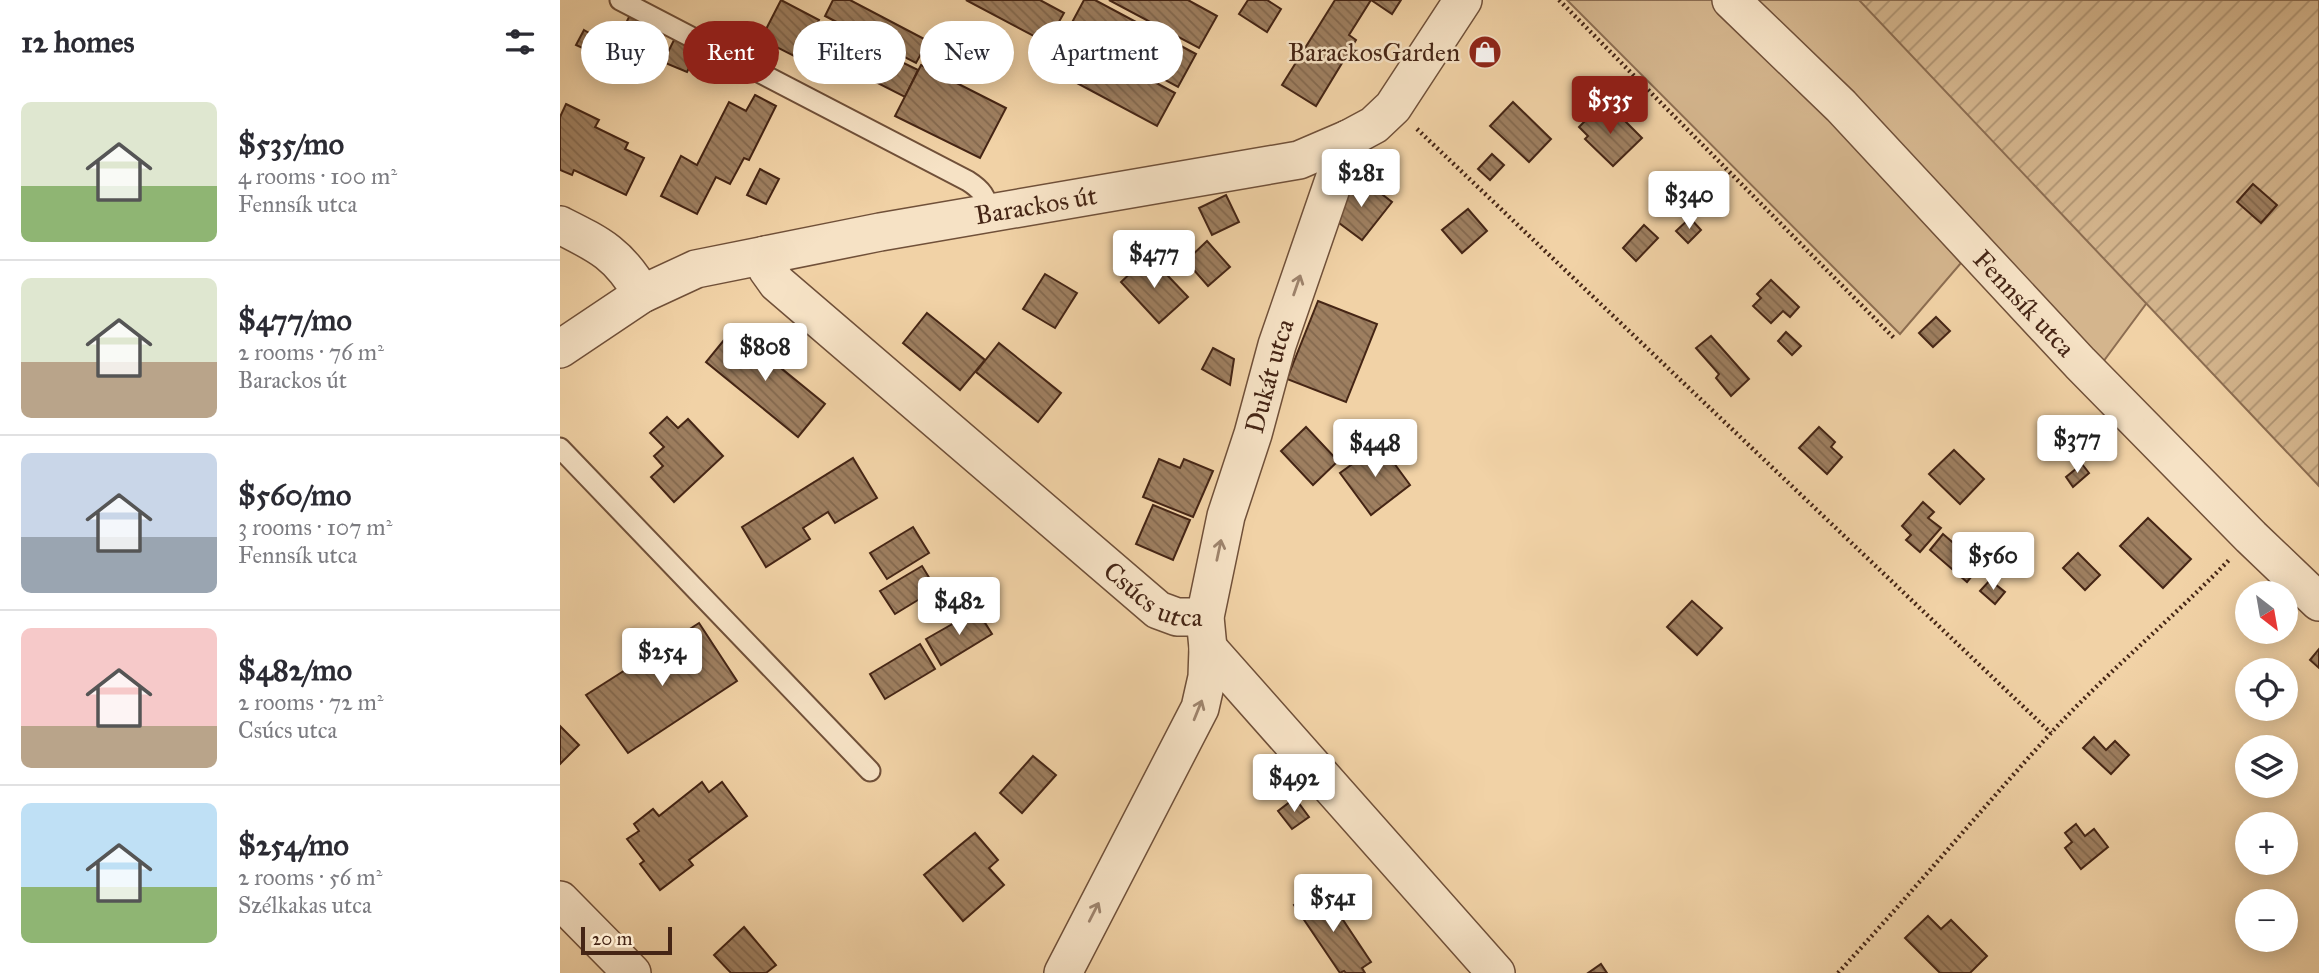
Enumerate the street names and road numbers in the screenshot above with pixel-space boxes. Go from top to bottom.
street label: Barackos út [972,179,1099,231]
street label: Fennsík utca [1967,243,2082,363]
street label: Dukát utca [1238,315,1301,437]
street label: Csúcs utca [1097,555,1202,633]

